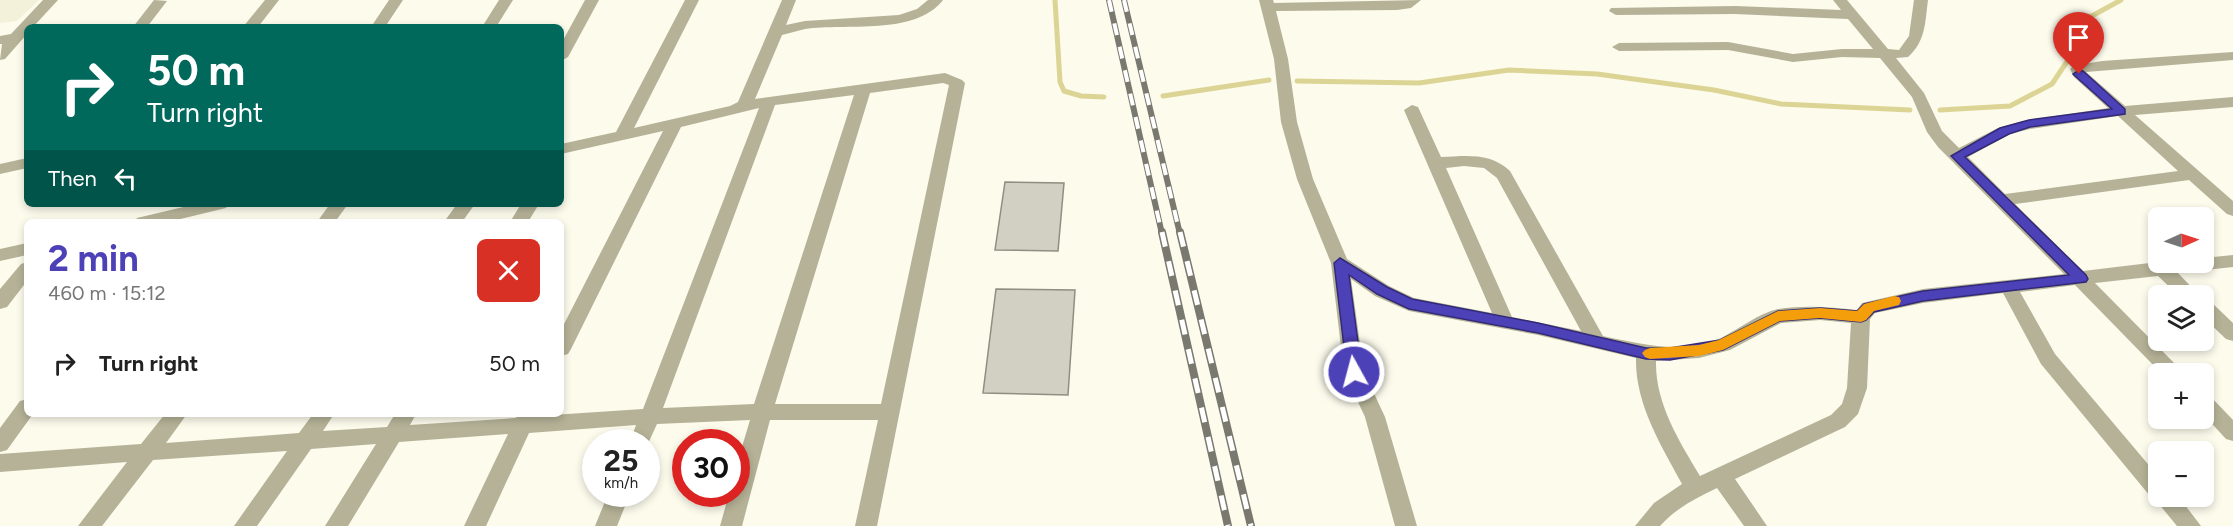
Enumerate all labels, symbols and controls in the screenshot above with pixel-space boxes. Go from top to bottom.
pin [2053,12,2104,74]
icon: arrive [2062,21,2095,54]
text: 50 m [147,45,245,96]
icon: right [48,48,126,126]
text: Turn right [147,96,263,129]
icon: left [109,162,142,195]
text: Then [48,165,97,192]
north arrow [2148,207,2214,273]
map controls [2148,207,2214,507]
text: 2 min [48,237,139,280]
button: close [477,239,540,302]
text: 460 m · 15:12 [48,281,166,305]
button: layers [2148,285,2214,351]
position arrow [1322,340,1386,404]
icon: right [48,347,81,380]
text: Turn right [99,350,198,377]
text: 50 m [489,350,540,377]
button: + [2148,363,2214,429]
speed limit sign: 30 [672,429,750,507]
button: − [2148,441,2214,507]
text: 25 [604,442,638,479]
text: km/h [604,474,638,492]

